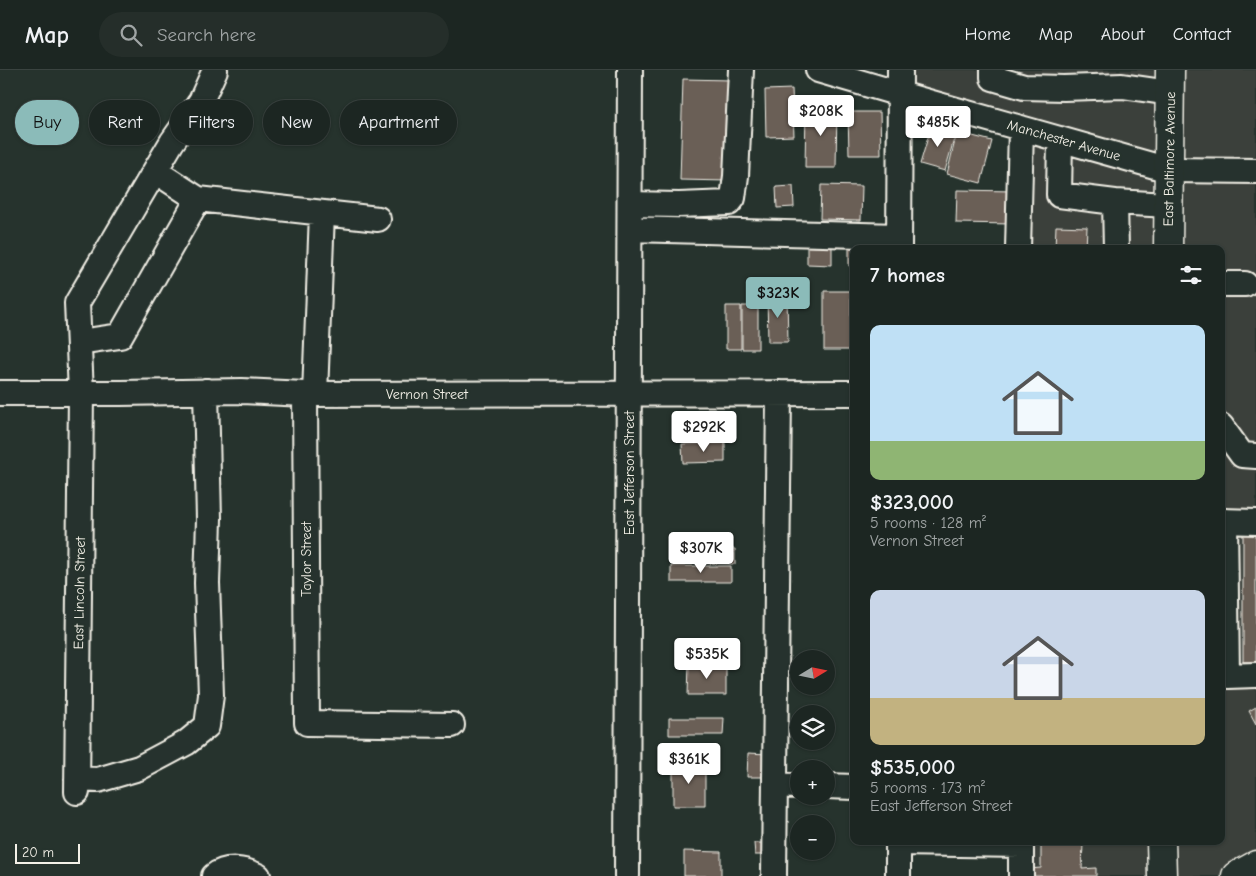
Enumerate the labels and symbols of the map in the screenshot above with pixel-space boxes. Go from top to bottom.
street label: East Baltimore Avenue [1160,91,1179,227]
pin: $208K [786,94,856,137]
pin: $485K [903,106,973,148]
street label: Manchester Avenue [1005,116,1123,165]
pin: $323K [743,276,813,319]
street label: Vernon Street [386,386,469,403]
street label: East Jefferson Street [621,410,638,535]
pin: $292K [669,410,739,453]
street label: Taylor Street [298,520,315,597]
pin: $307K [666,532,736,574]
street label: East Lincoln Street [70,535,89,650]
pin: $535K [672,638,742,680]
north arrow [790,650,835,695]
pin: $361K [654,742,724,785]
scale bar [15,841,80,864]

